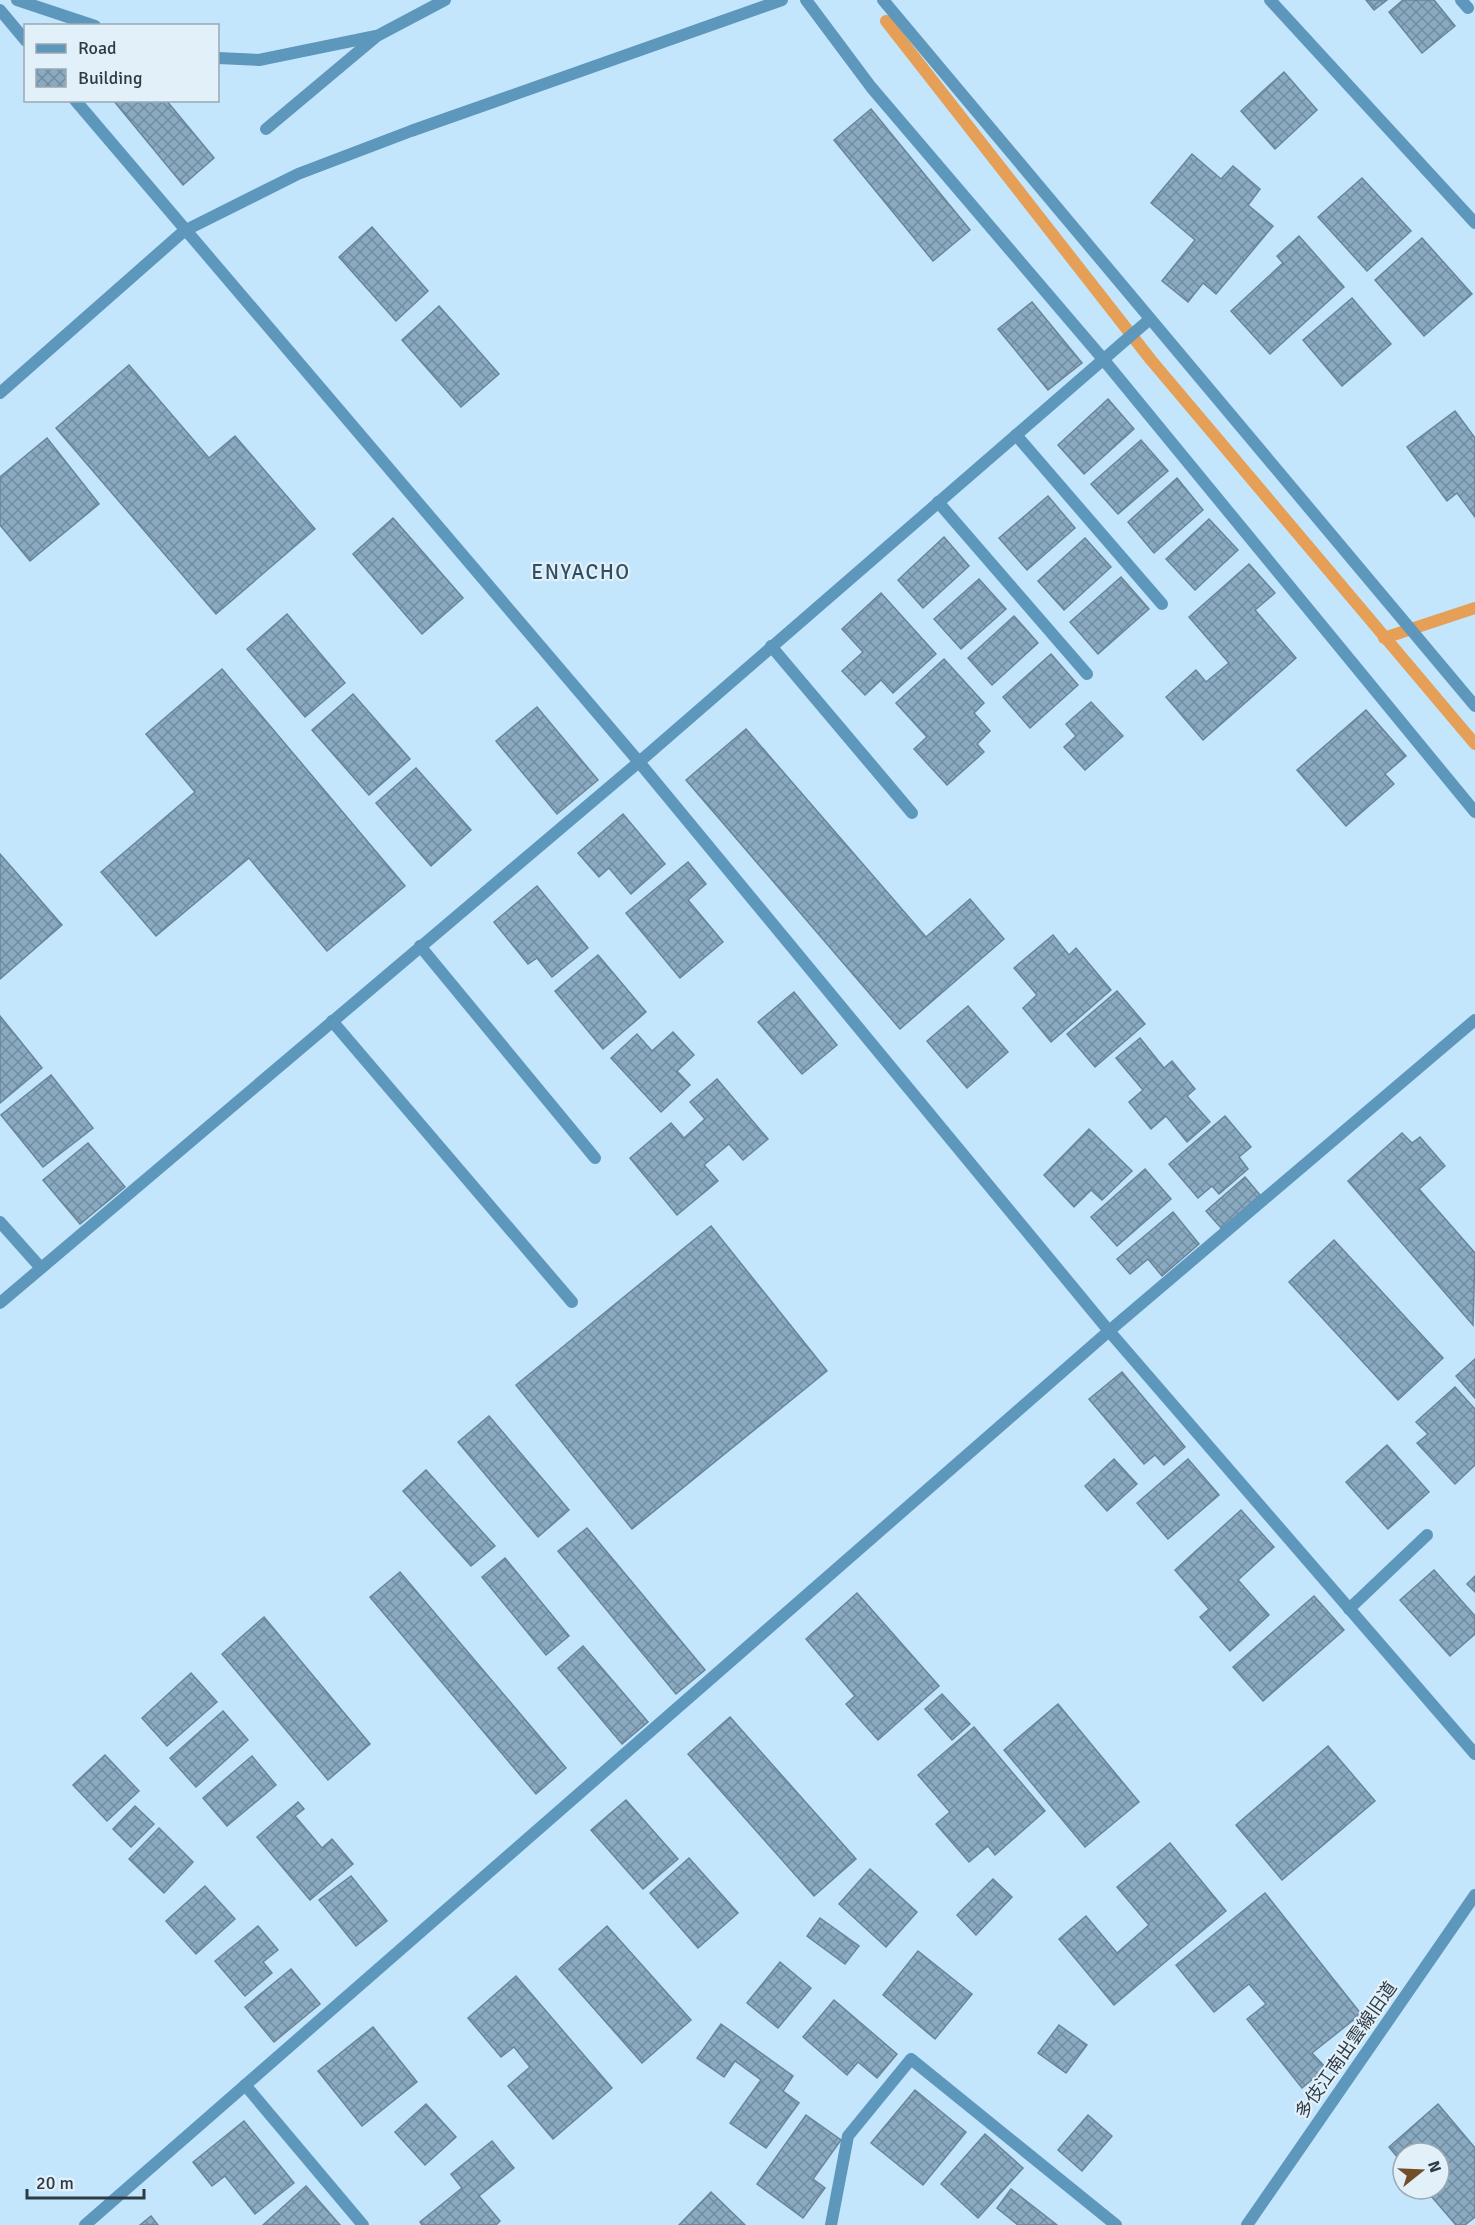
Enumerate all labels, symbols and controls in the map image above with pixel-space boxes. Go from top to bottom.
legend [24,24,219,102]
text: Road [78,37,117,59]
text: Building [78,67,142,89]
district label: ENYACHO [531,559,631,585]
street label: 多伎江南出雲線旧道 [1291,1977,1401,2123]
north arrow [1391,2141,1451,2201]
text: N [1423,2158,1446,2175]
scale bar [27,2162,144,2200]
text: 20 m [36,2172,74,2194]

